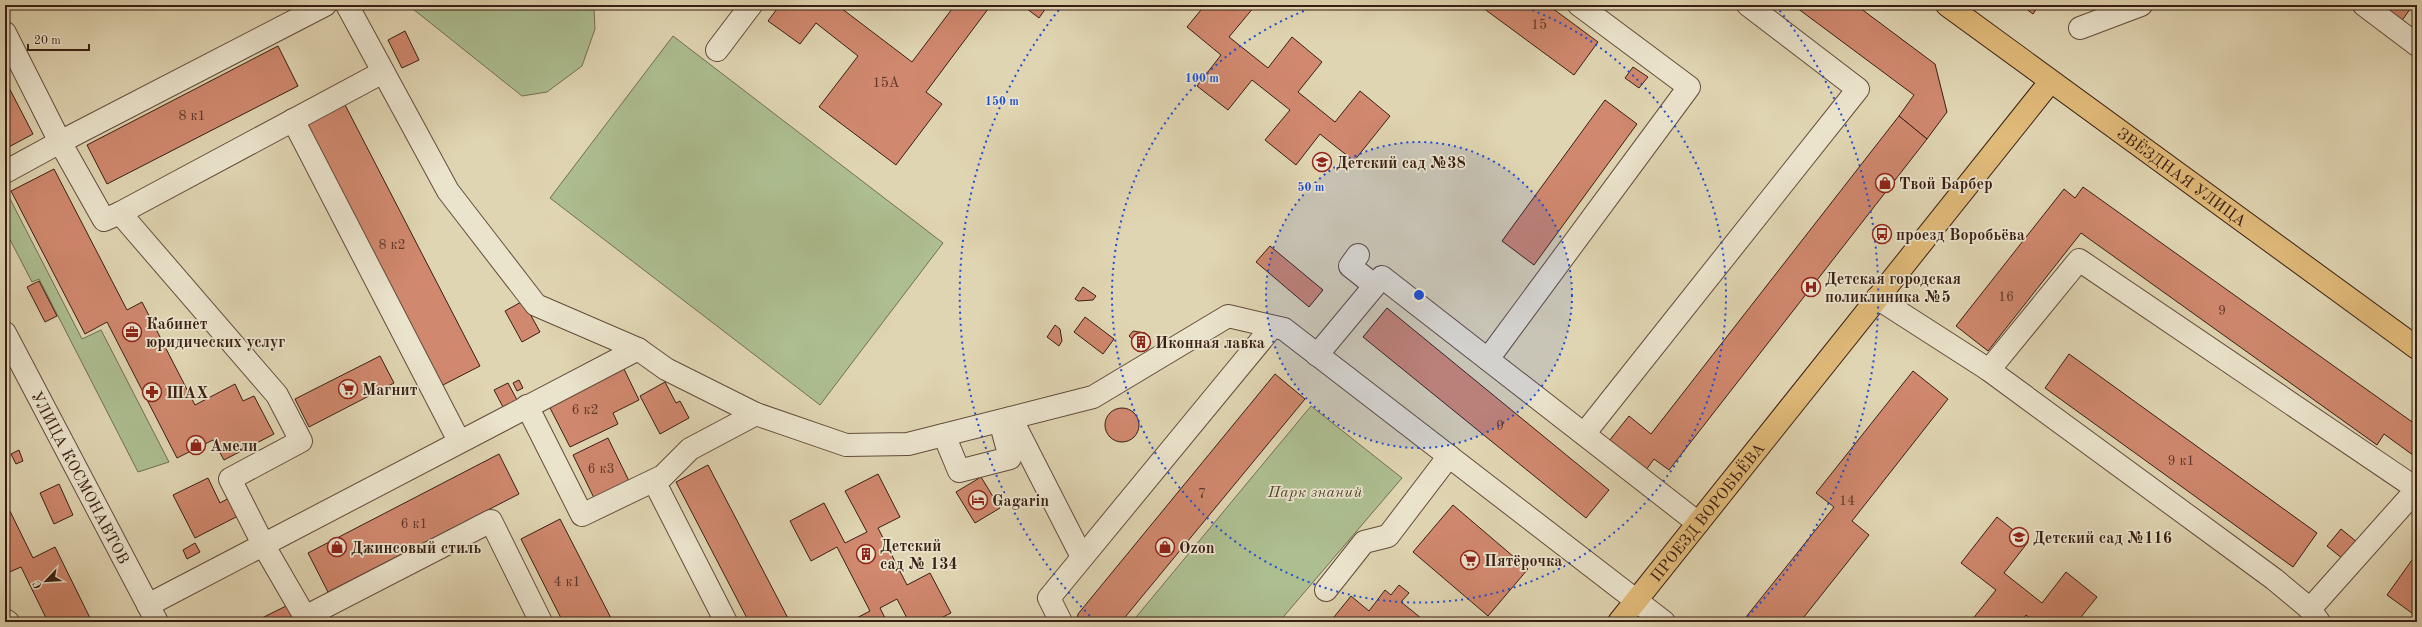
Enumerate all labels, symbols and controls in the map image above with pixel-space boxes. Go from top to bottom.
house number: 15 [1531,18,1547,32]
scale bar [28,26,89,52]
text: 20 m [34,35,61,47]
text: 100 m [1185,73,1219,85]
house number: 15А [873,76,900,90]
text: 150 m [985,95,1019,108]
house number: 8 к1 [178,109,206,123]
street label: ЗВЁЗДНАЯ УЛИЦА [2113,126,2248,231]
school or university icon: Детский сад №38 [1311,151,1333,173]
place label: Детский сад №38 [1336,156,1466,172]
shop icon: Твой Барбер [1874,172,1896,194]
place label: Твой Барбер [1899,177,1993,193]
text: 50 m [1298,181,1325,194]
bus stop icon: проезд Воробьёва [1871,223,1893,245]
place label: проезд Воробьёва [1896,228,2025,244]
house number: 8 к2 [378,238,406,252]
place label: Детская городская поликлиника №5 [1825,272,1961,306]
hospital icon: Детская городская поликлиника №5 [1800,276,1822,298]
centre of rings [1412,288,1426,302]
house number: 16 [1998,290,2014,304]
house number: 9 [2218,304,2226,318]
place label: Кабинет юридических услуг [146,317,285,351]
office icon: Кабинет юридических услуг [121,321,143,343]
building icon: Иконная лавка [1130,331,1152,353]
place label: Иконная лавка [1155,336,1265,352]
supermarket icon: Магнит [337,378,359,400]
pharmacy icon: ШАХ [141,381,163,403]
place label: Магнит [362,383,418,399]
place label: ШАХ [166,386,208,402]
street label: УЛИЦА КОСМОНАВТОВ [27,389,131,567]
house number: 6 к2 [571,403,599,417]
house number: 9 [1496,419,1504,433]
shop icon: Амели [185,434,207,456]
place label: Амели [210,439,257,455]
street label: ПРОЕЗД ВОРОБЬЁВА [1649,441,1769,585]
house number: 9 к1 [2167,454,2195,468]
house number: 6 к3 [587,462,615,476]
park label: Парк знаний [1267,485,1362,501]
house number: 7 [1198,487,1206,501]
hotel icon: Gagarin [967,489,989,511]
place label: Gagarin [992,494,1049,510]
house number: 14 [1839,494,1855,508]
house number: 6 к1 [400,517,428,531]
school or university icon: Детский сад №116 [2008,526,2030,548]
place label: Детский сад №116 [2033,531,2172,547]
shop icon: Джинсовый стиль [326,536,348,558]
shop icon: Ozon [1154,536,1176,558]
place label: Детский сад № 134 [880,539,958,573]
place label: Джинсовый стиль [351,541,481,557]
place label: Ozon [1179,541,1215,557]
building icon: Детский сад № 134 [855,543,877,565]
supermarket icon: Пятёрочка [1459,549,1481,571]
place label: Пятёрочка [1484,554,1563,570]
north arrow [26,561,66,601]
house number: 4 к1 [553,575,581,589]
text: С [32,579,45,590]

